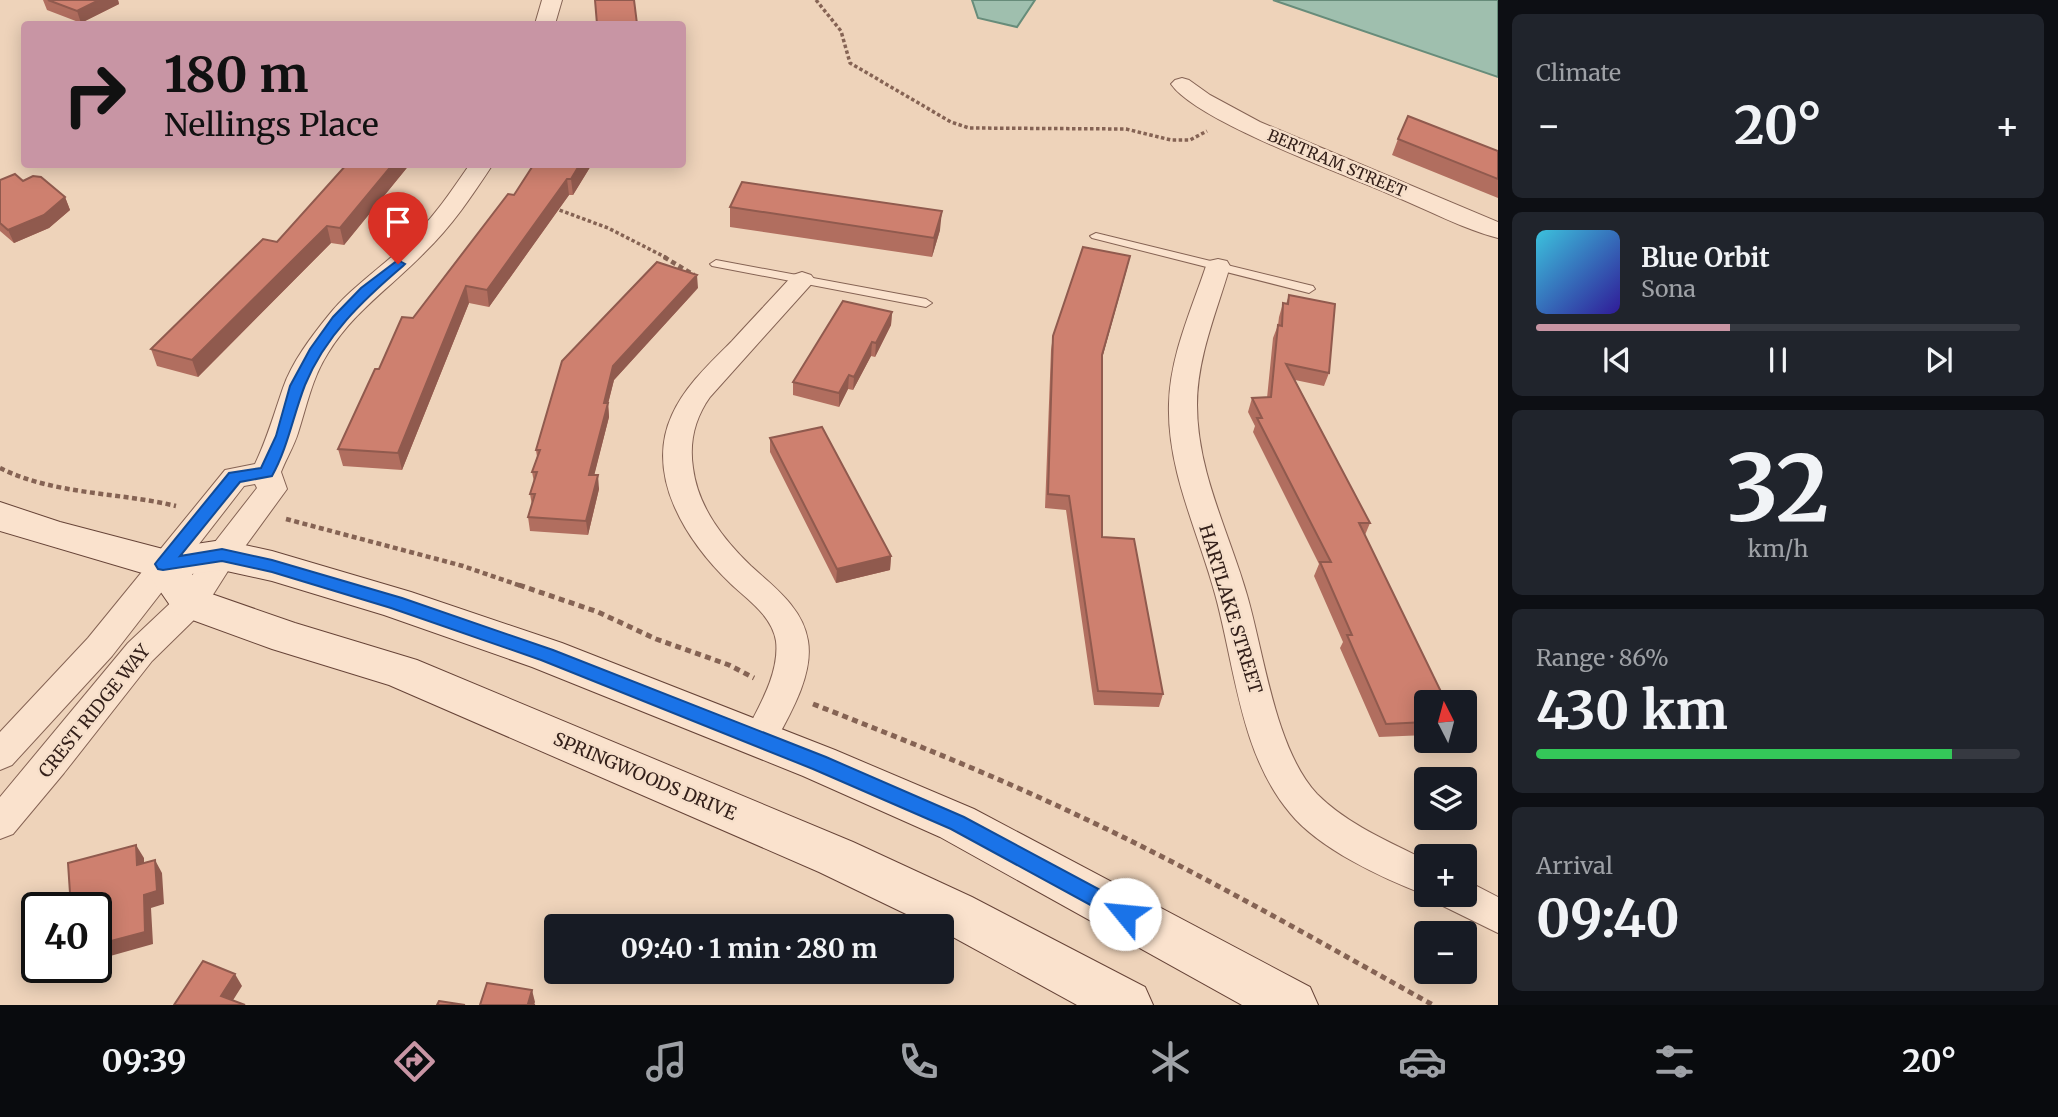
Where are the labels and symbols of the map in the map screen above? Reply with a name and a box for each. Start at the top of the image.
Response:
street label: BERTRAM STREET [1265,125,1409,201]
pin [368,192,428,264]
street label: HARTLAKE STREET [1194,522,1268,697]
street label: CREST RIDGE WAY [33,639,155,782]
north arrow [1414,690,1477,752]
street label: SPRINGWOODS DRIVE [550,727,741,825]
position arrow [1088,877,1162,951]
speed limit sign: 40 [21,892,112,983]

